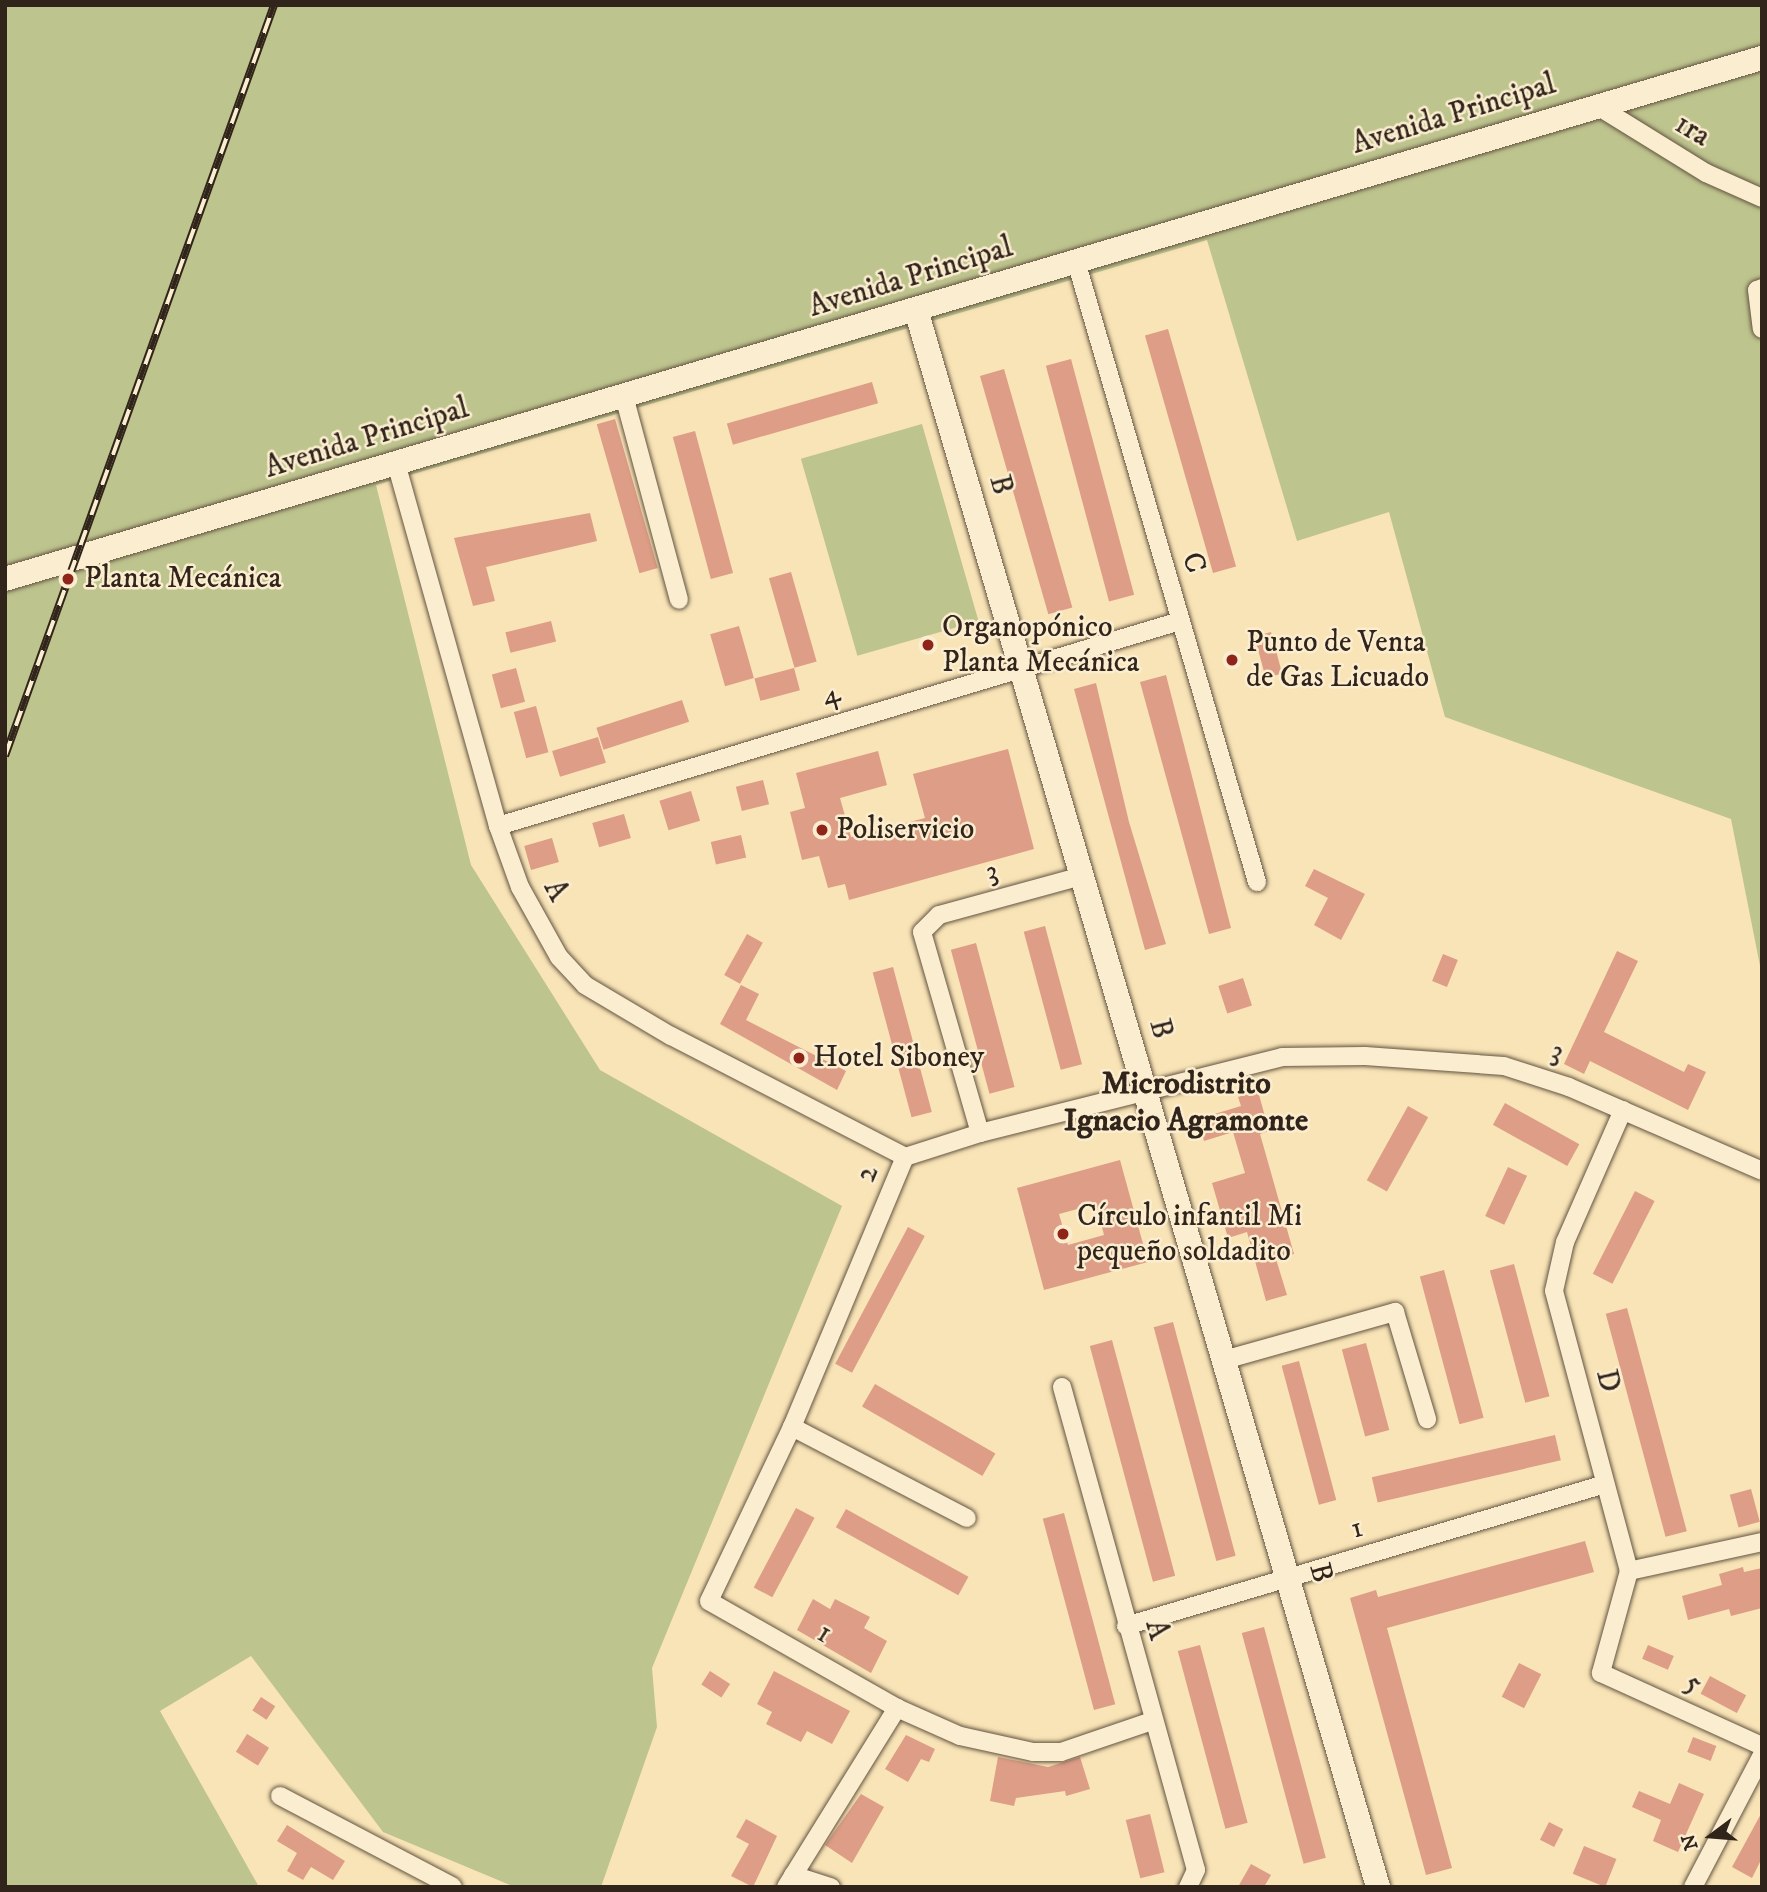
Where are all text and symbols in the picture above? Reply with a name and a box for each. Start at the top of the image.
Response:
street label: Avenida Principal [1348,67,1560,163]
street label: 1ra [1668,107,1716,155]
street label: Avenida Principal [805,230,1017,326]
street label: Avenida Principal [261,391,473,487]
street label: B [980,471,1020,499]
street label: C [1173,548,1213,578]
place label: Planta Mecánica [84,561,281,597]
marker: Planta Mecánica [58,569,78,589]
place label: Organopónico Planta Mecánica [942,610,1139,680]
place label: Punto de Venta de Gas Licuado [1246,625,1429,696]
marker: Organopónico Planta Mecánica [920,637,936,653]
marker: Punto de Venta de Gas Licuado [1224,652,1240,668]
street label: 4 [817,675,845,715]
place label: Poliservicio [836,812,974,848]
marker: Poliservicio [814,822,830,838]
street label: 3 [982,853,1002,891]
street label: A [535,874,575,908]
street label: B [1140,1015,1180,1043]
street label: 3 [1546,1034,1568,1072]
place label: Hotel Siboney [813,1040,984,1076]
marker: Hotel Siboney [791,1050,807,1066]
district label: Microdistrito Ignacio Agramonte [1064,1066,1308,1141]
street label: 2 [849,1160,887,1188]
place label: Círculo infantil Mi pequeño soldadito [1077,1199,1302,1270]
marker: Círculo infantil Mi pequeño soldadito [1055,1226,1071,1242]
street label: D [1587,1366,1627,1396]
street label: 1 [1346,1510,1368,1548]
street label: B [1300,1559,1340,1587]
street label: 1 [810,1616,838,1652]
street label: A [1136,1616,1176,1644]
street label: 5 [1679,1665,1707,1703]
north arrow [1676,1801,1746,1871]
text: N [1677,1831,1704,1853]

